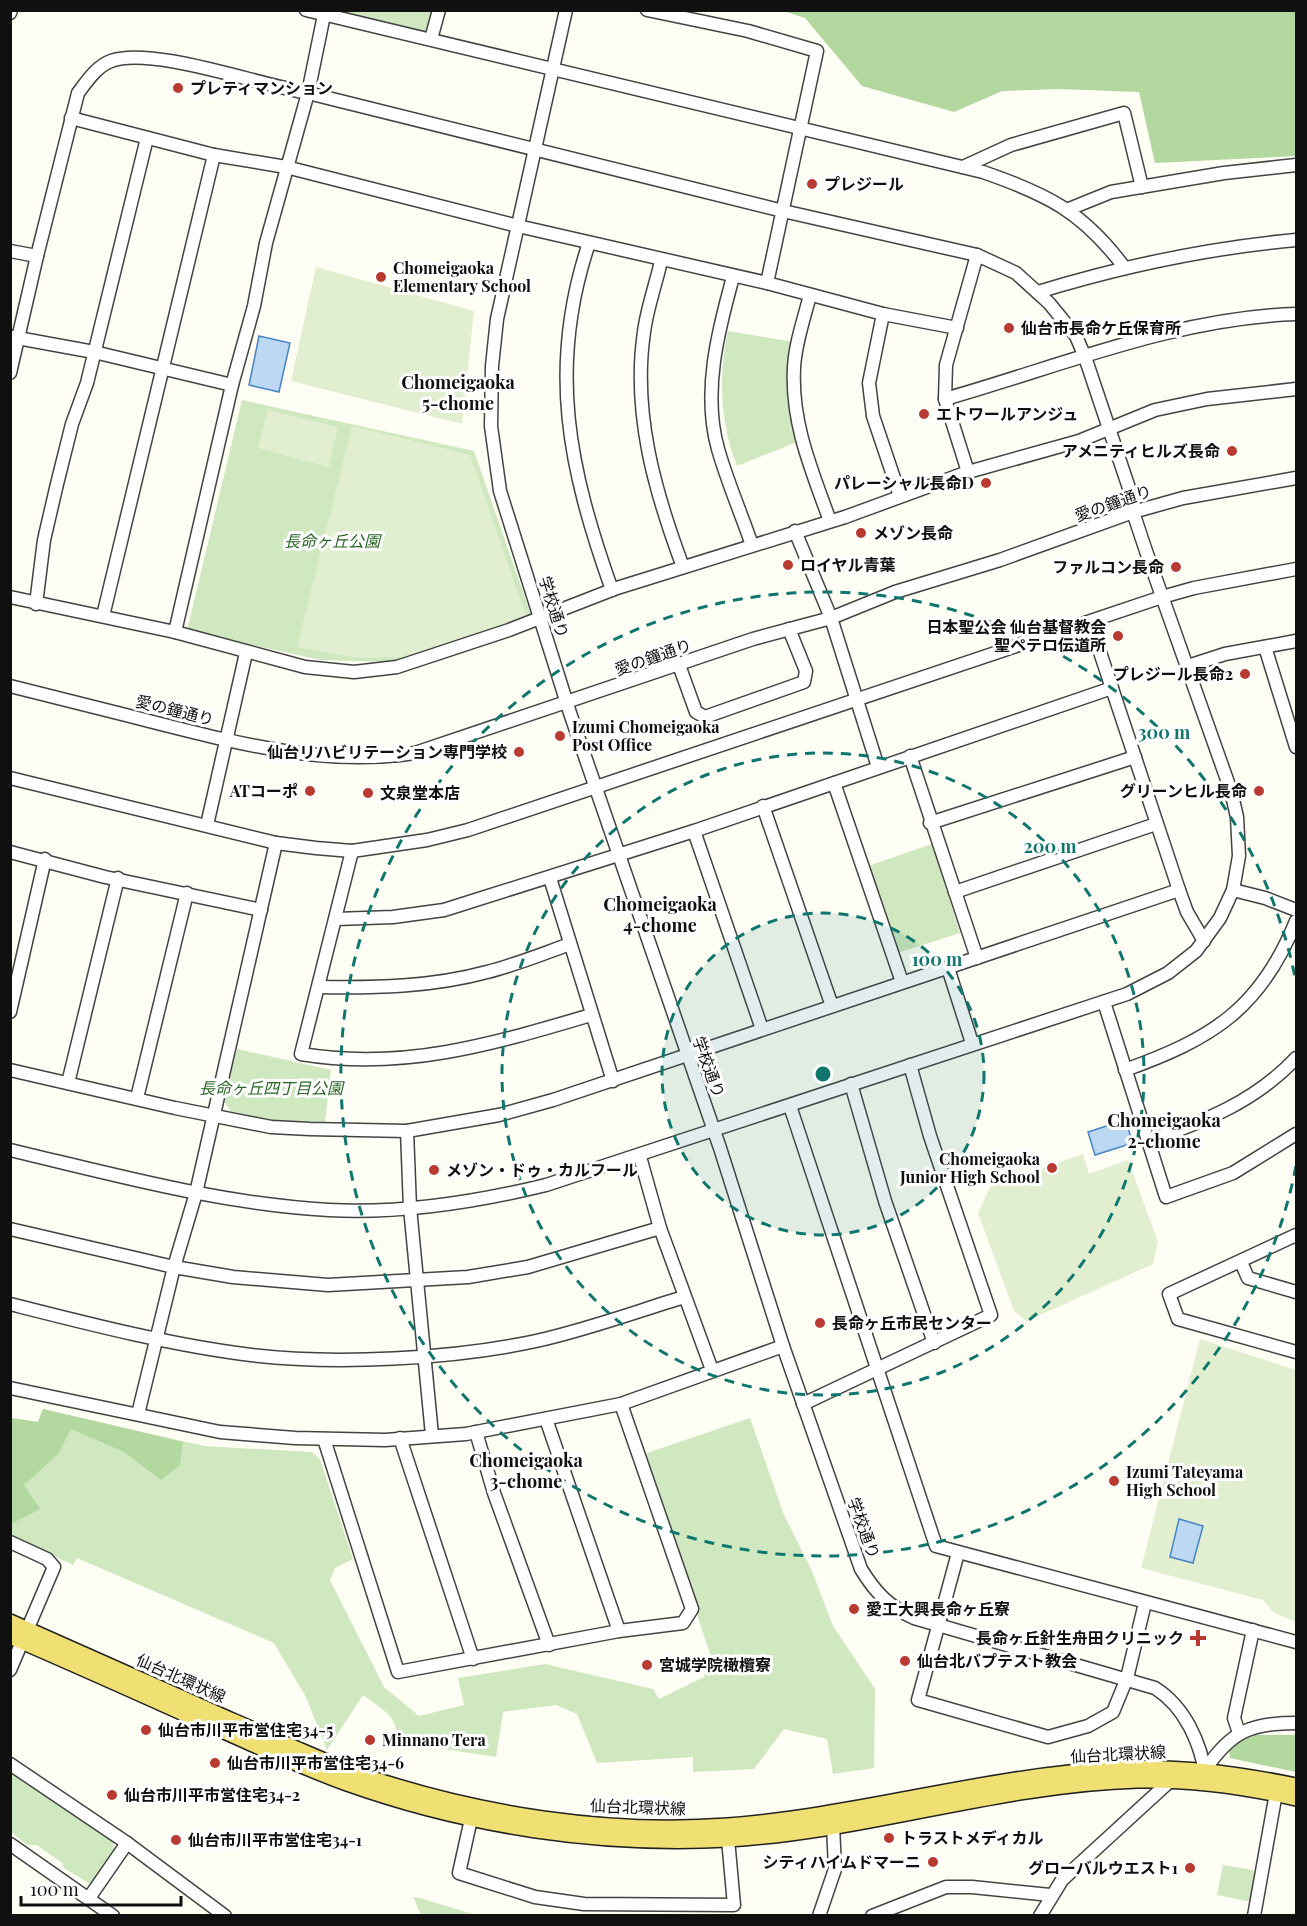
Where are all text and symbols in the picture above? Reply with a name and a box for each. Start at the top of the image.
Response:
place label: プレティマンション [190,77,333,98]
marker: プレティマンション [171,81,185,95]
place label: プレジール [824,173,904,194]
marker: プレジール [805,177,819,191]
place label: Chomeigaoka Elementary School [393,257,531,296]
marker: Chomeigaoka Elementary School [374,270,388,284]
place label: 仙台市長命ケ丘保育所 [1020,317,1181,338]
marker: 仙台市長命ケ丘保育所 [1002,321,1016,335]
district label: Chomeigaoka 5-chome [401,370,516,415]
place label: エトワールアンジュ [936,403,1078,424]
marker: エトワールアンジュ [917,407,931,421]
place label: アメニティヒルズ長命 [1062,440,1220,461]
marker: アメニティヒルズ長命 [1225,444,1239,458]
place label: パレーシャル長命D [834,472,974,493]
marker: パレーシャル長命D [979,476,993,490]
street label: 愛の鐘通り [1072,480,1154,525]
place label: メゾン長命 [873,522,953,543]
marker: メゾン長命 [854,526,868,540]
park label: 長命ヶ丘公園 [284,530,382,551]
place label: ロイヤル青葉 [800,554,896,575]
place label: ファルコン長命 [1052,556,1164,577]
marker: ロイヤル青葉 [781,558,795,572]
marker: ファルコン長命 [1169,560,1183,574]
street label: 学校通り [535,573,574,641]
place label: 日本聖公会 仙台基督教会 聖ペテロ伝道所 [926,616,1106,655]
marker: 日本聖公会 仙台基督教会 聖ペテロ伝道所 [1111,629,1125,643]
street label: 愛の鐘通り [612,634,694,679]
place label: プレジール長命2 [1113,663,1233,684]
marker: プレジール長命2 [1238,667,1252,681]
street label: 愛の鐘通り [134,690,216,729]
place label: Izumi Chomeigaoka Post Office [572,716,720,755]
text: 300 m [1138,720,1191,744]
marker: Izumi Chomeigaoka Post Office [553,729,567,743]
place label: 仙台リハビリテーション専門学校 [266,741,507,762]
marker: 仙台リハビリテーション専門学校 [512,745,526,759]
place label: ATコーポ [229,780,298,801]
place label: グリーンヒル長命 [1120,780,1247,801]
place label: 文泉堂本店 [380,782,460,803]
marker: ATコーポ [303,784,317,798]
marker: グリーンヒル長命 [1252,784,1266,798]
marker: 文泉堂本店 [361,786,375,800]
text: 200 m [1023,834,1077,858]
district label: Chomeigaoka 4-chome [603,892,718,937]
text: 100 m [912,947,963,971]
street label: 学校通り [689,1033,730,1100]
centre of rings [813,1064,833,1084]
park label: 長命ヶ丘四丁目公園 [199,1077,345,1098]
district label: Chomeigaoka 2-chome [1107,1108,1222,1153]
place label: Chomeigaoka Junior High School [899,1148,1041,1187]
place label: メゾン・ドゥ・カルフール [446,1159,638,1180]
marker: Chomeigaoka Junior High School [1045,1161,1059,1175]
marker: メゾン・ドゥ・カルフール [427,1163,441,1177]
place label: 長命ヶ丘市民センター [832,1312,992,1333]
marker: 長命ヶ丘市民センター [813,1316,827,1330]
district label: Chomeigaoka 3-chome [469,1448,584,1493]
place label: Izumi Tateyama High School [1126,1461,1244,1500]
marker: Izumi Tateyama High School [1107,1474,1121,1488]
street label: 学校通り [844,1494,885,1561]
place label: 愛工大興長命ヶ丘寮 [866,1598,1010,1619]
marker: 愛工大興長命ヶ丘寮 [847,1602,861,1616]
place label: 長命ヶ丘針生舟田クリニック [976,1627,1184,1648]
marker: 長命ヶ丘針生舟田クリニック [1189,1629,1207,1647]
street label: 仙台北環状線 [133,1648,229,1707]
place label: 仙台北バプテスト教会 [916,1650,1077,1671]
place label: 宮城学院橄欖寮 [659,1654,771,1675]
marker: 仙台北バプテスト教会 [898,1654,912,1668]
marker: 宮城学院橄欖寮 [640,1658,654,1672]
place label: 仙台市川平市営住宅34-5 [157,1719,333,1740]
marker: 仙台市川平市営住宅34-5 [139,1723,153,1737]
place label: Minnano Tera [382,1729,486,1750]
marker: Minnano Tera [363,1733,377,1747]
street label: 仙台北環状線 [1069,1741,1166,1766]
place label: 仙台市川平市営住宅34-6 [226,1752,404,1773]
marker: 仙台市川平市営住宅34-6 [208,1756,222,1770]
place label: 仙台市川平市営住宅34-2 [123,1784,300,1805]
marker: 仙台市川平市営住宅34-2 [105,1788,119,1802]
street label: 仙台北環状線 [590,1794,686,1819]
place label: トラストメディカル [901,1827,1044,1848]
place label: 仙台市川平市営住宅34-1 [187,1829,362,1850]
marker: トラストメディカル [882,1831,896,1845]
marker: 仙台市川平市営住宅34-1 [169,1833,183,1847]
place label: シティハイムドマーニ [763,1851,921,1872]
marker: シティハイムドマーニ [926,1855,940,1869]
place label: グローバルウエスト1 [1028,1857,1178,1878]
marker: グローバルウエスト1 [1183,1861,1197,1875]
scale bar [21,1869,182,1907]
text: 100 m [30,1877,79,1901]

